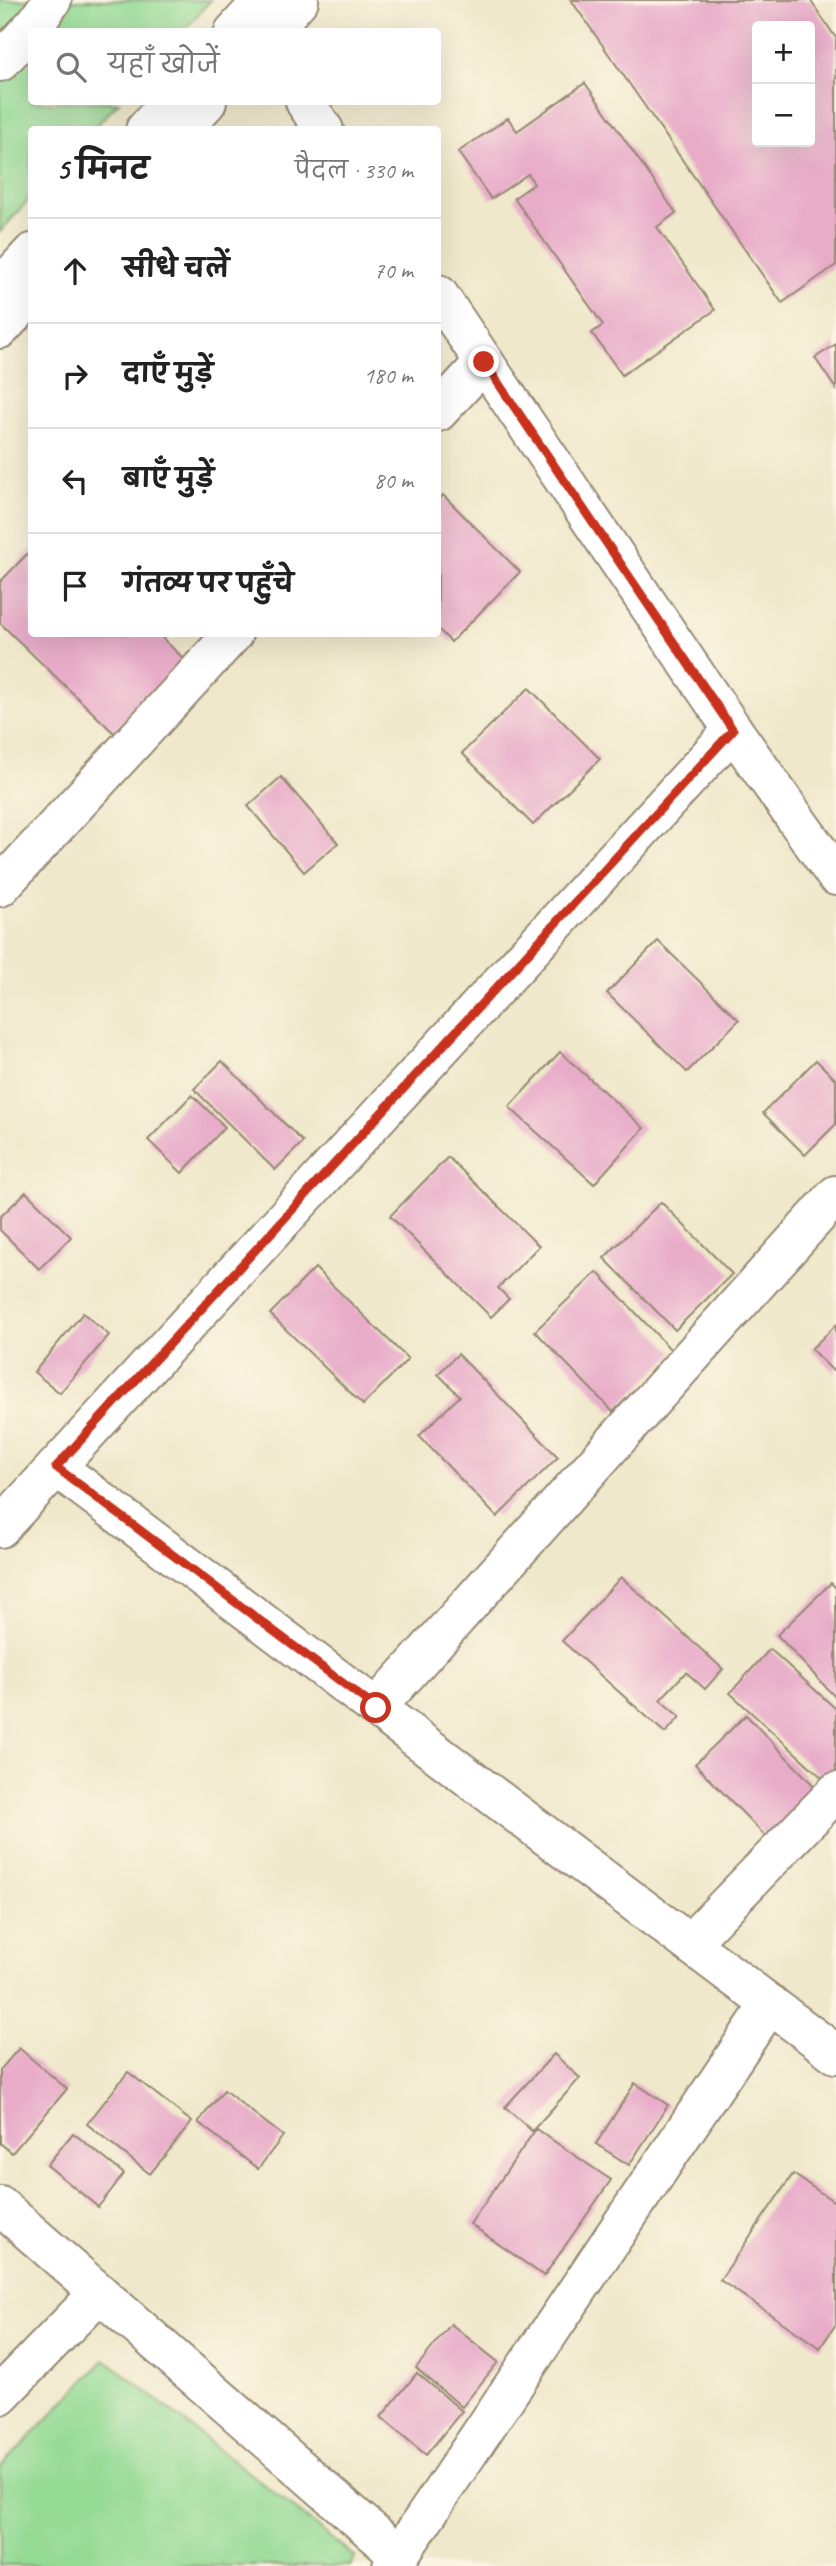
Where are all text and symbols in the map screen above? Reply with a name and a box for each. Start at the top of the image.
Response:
map controls [752,21,815,147]
button: + [752,21,815,84]
search box [28,28,441,105]
icon: search [52,48,90,86]
text: यहाँ खोजें [108,48,219,81]
button: − [752,84,815,147]
text: 5 मिनट [56,150,149,188]
text: पैदल · 330 m [295,156,413,185]
icon: ahead [56,252,94,290]
text: सीधे चलें [123,252,229,285]
text: 70 m [374,256,413,285]
route end [468,346,499,377]
icon: right [56,357,94,395]
text: दाएँ मुड़ें [123,357,213,390]
text: 180 m [364,361,413,390]
icon: left [56,462,94,500]
text: बाएँ मुड़ें [123,462,214,495]
text: 80 m [374,466,413,495]
icon: arrive [56,567,94,605]
text: गंतव्य पर पहुँचे [123,567,294,600]
route start [360,1692,391,1723]

